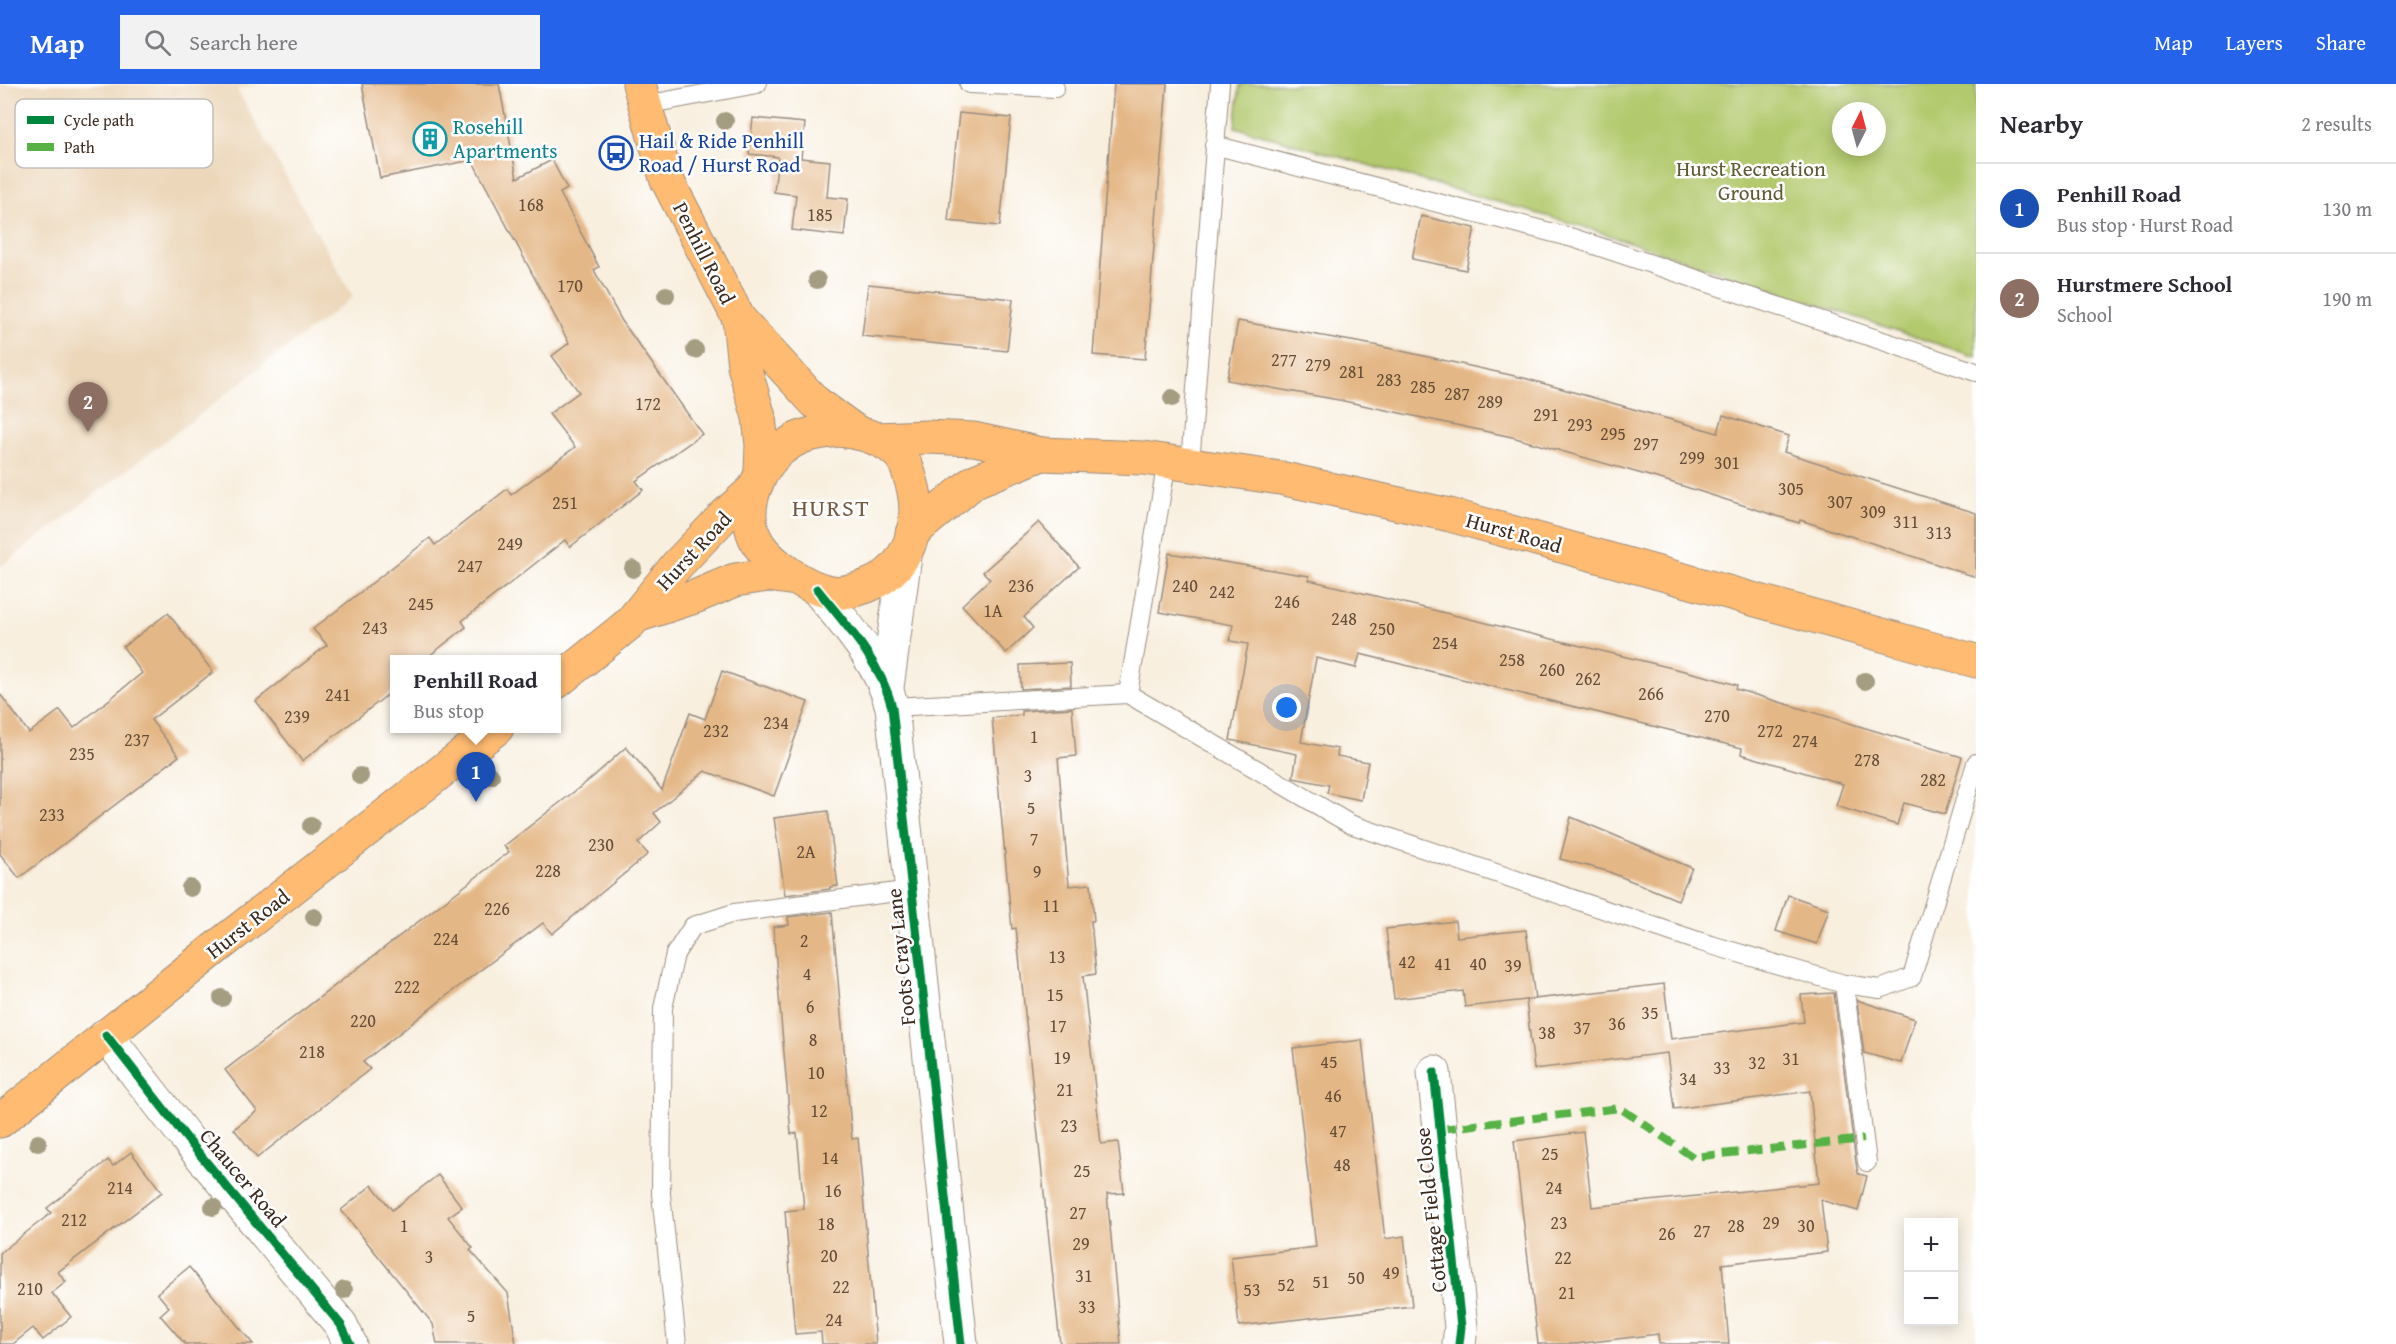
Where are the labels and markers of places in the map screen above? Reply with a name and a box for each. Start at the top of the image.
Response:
place label: Rosehill Apartments [453,111,558,166]
building icon: Rosehill Apartments [412,121,448,157]
place label: Hail & Ride Penhill Road / Hurst Road [639,125,804,180]
bus stop icon: Hail & Ride Penhill Road / Hurst Road [598,135,634,171]
pin: 2 [68,382,107,432]
pin: 1 [456,752,496,802]

